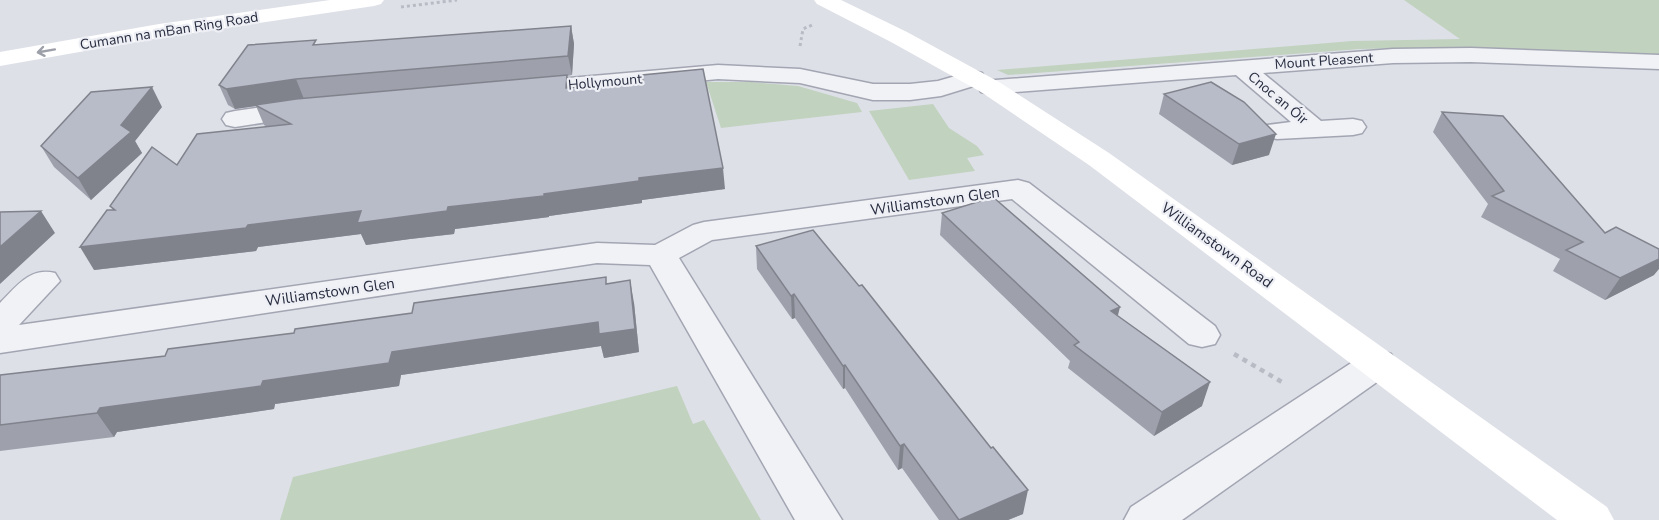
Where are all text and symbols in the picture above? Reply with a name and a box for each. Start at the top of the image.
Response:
street label: Cumann na mBan Ring Road [78,8,260,54]
one-way arrow [37,46,56,57]
street label: Mount Pleasent [1274,48,1374,74]
street label: Cnoc an Óir [1244,67,1312,129]
street label: Hollymount [567,69,643,95]
street label: Williamstown Glen [869,182,1001,220]
street label: Williamstown Road [1157,198,1277,292]
street label: Williamstown Glen [264,273,396,311]

